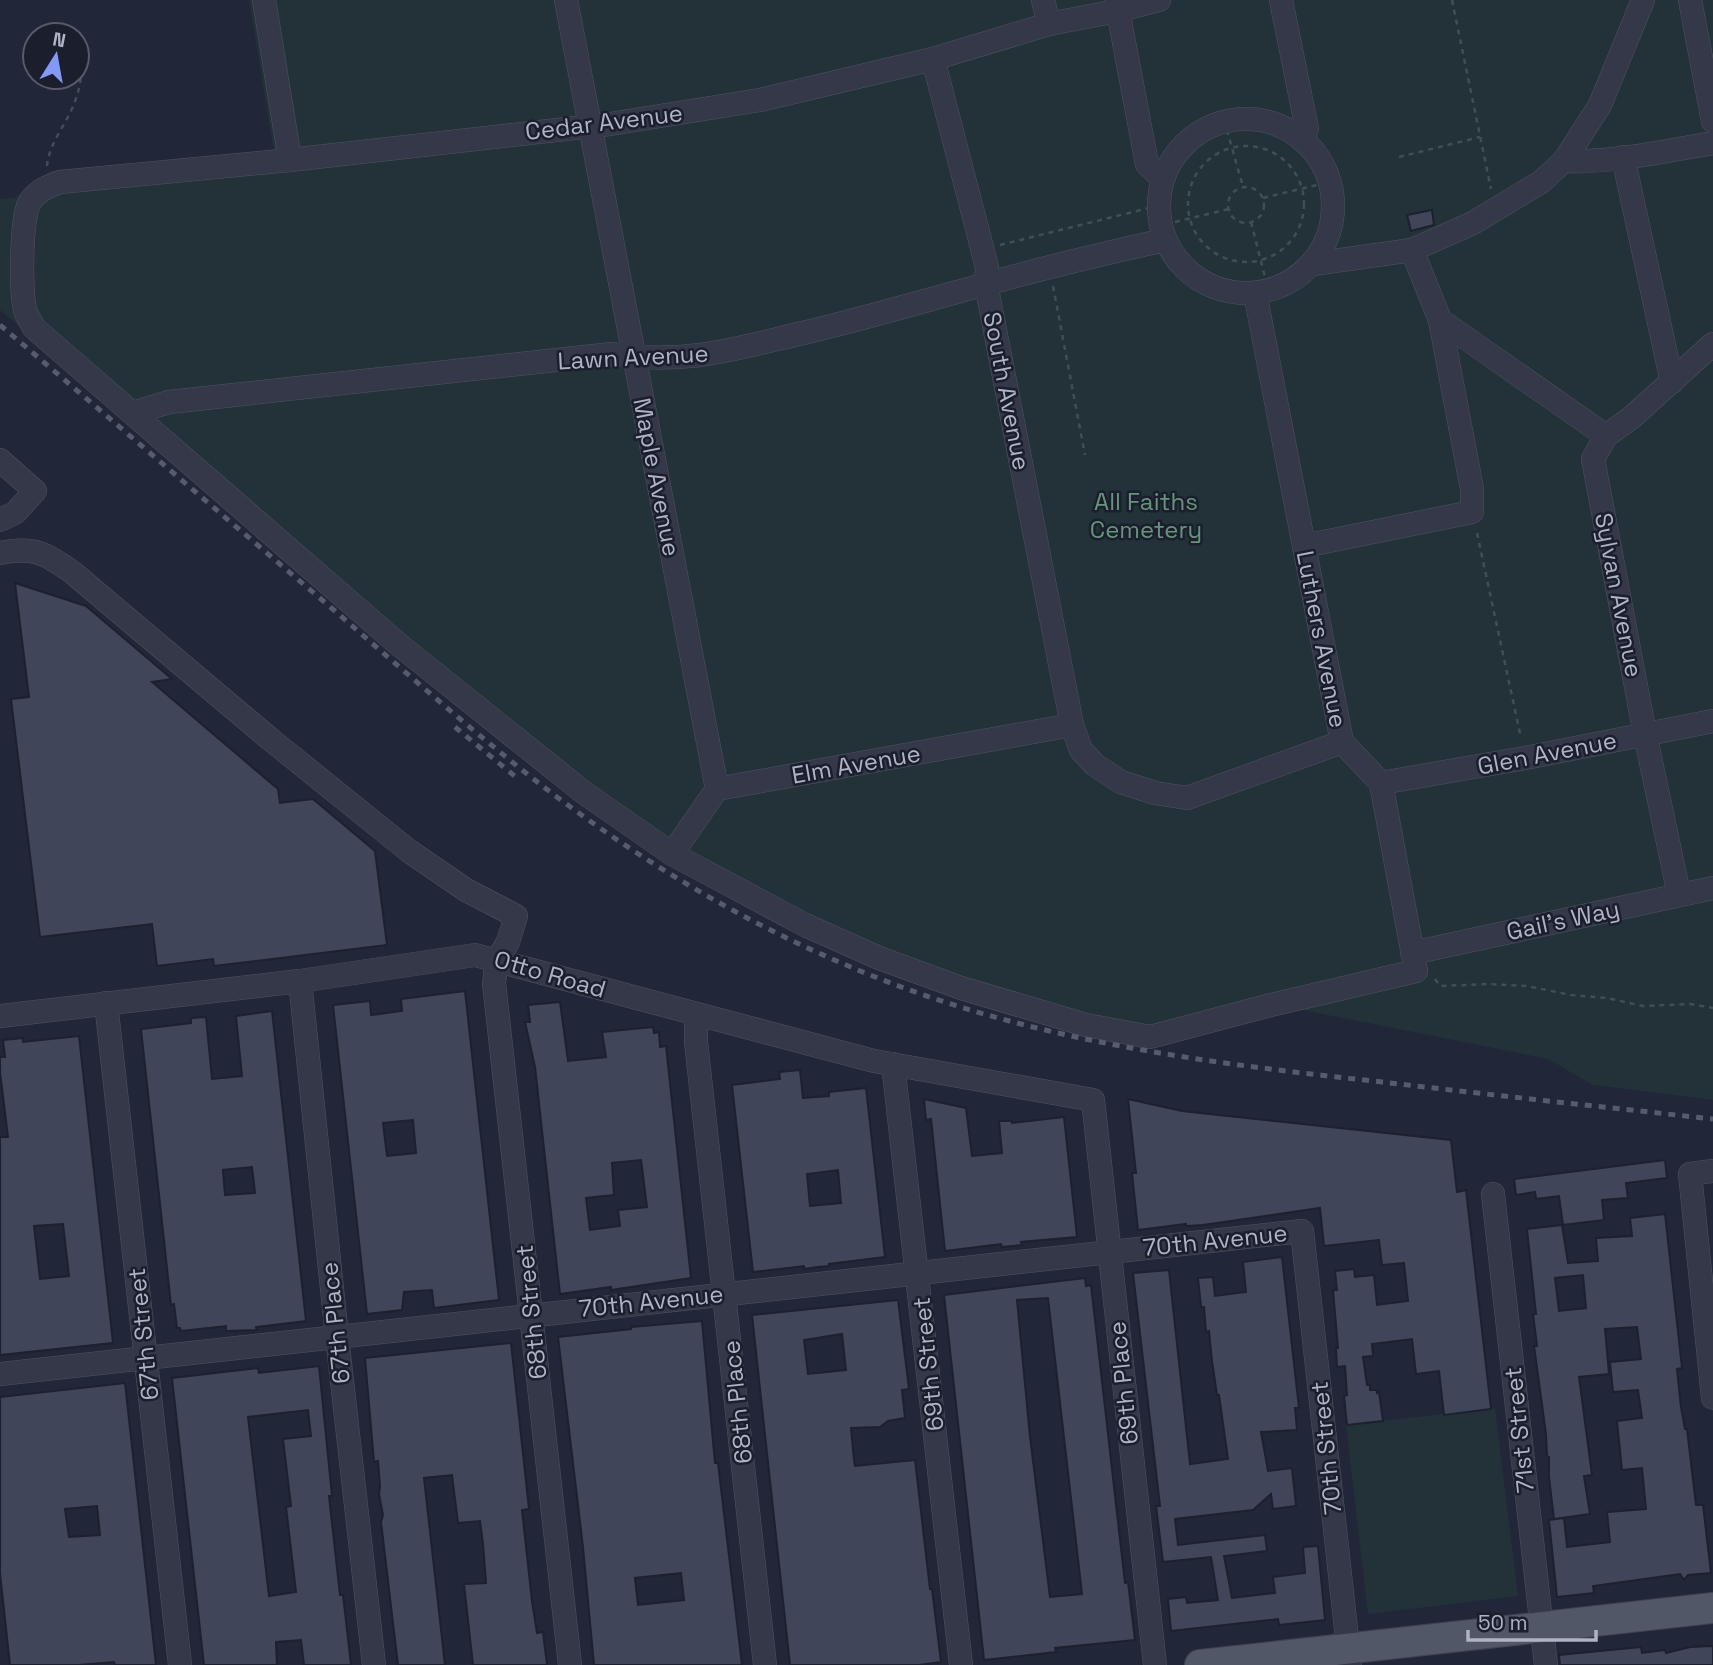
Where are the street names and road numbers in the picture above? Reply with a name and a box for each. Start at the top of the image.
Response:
street label: Cedar Avenue [523,97,685,147]
street label: South Avenue [976,309,1038,473]
street label: Lawn Avenue [557,338,709,376]
street label: Maple Avenue [626,395,688,559]
street label: Sylvan Avenue [1588,510,1650,680]
street label: Luthers Avenue [1290,548,1354,730]
street label: Glen Avenue [1475,724,1619,782]
street label: Elm Avenue [789,737,923,791]
street label: Gail's Way [1504,893,1622,947]
street label: Otto Road [491,943,609,1005]
street label: 70th Avenue [1141,1217,1289,1263]
street label: 68th Street [509,1243,553,1381]
street label: 67th Place [313,1261,357,1385]
street label: 67th Street [121,1266,165,1402]
street label: 70th Avenue [577,1278,725,1324]
street label: 69th Street [906,1295,950,1433]
street label: 69th Place [1101,1320,1145,1446]
street label: 68th Place [715,1339,759,1465]
street label: 71st Street [1497,1366,1541,1494]
street label: 70th Street [1304,1380,1348,1516]

